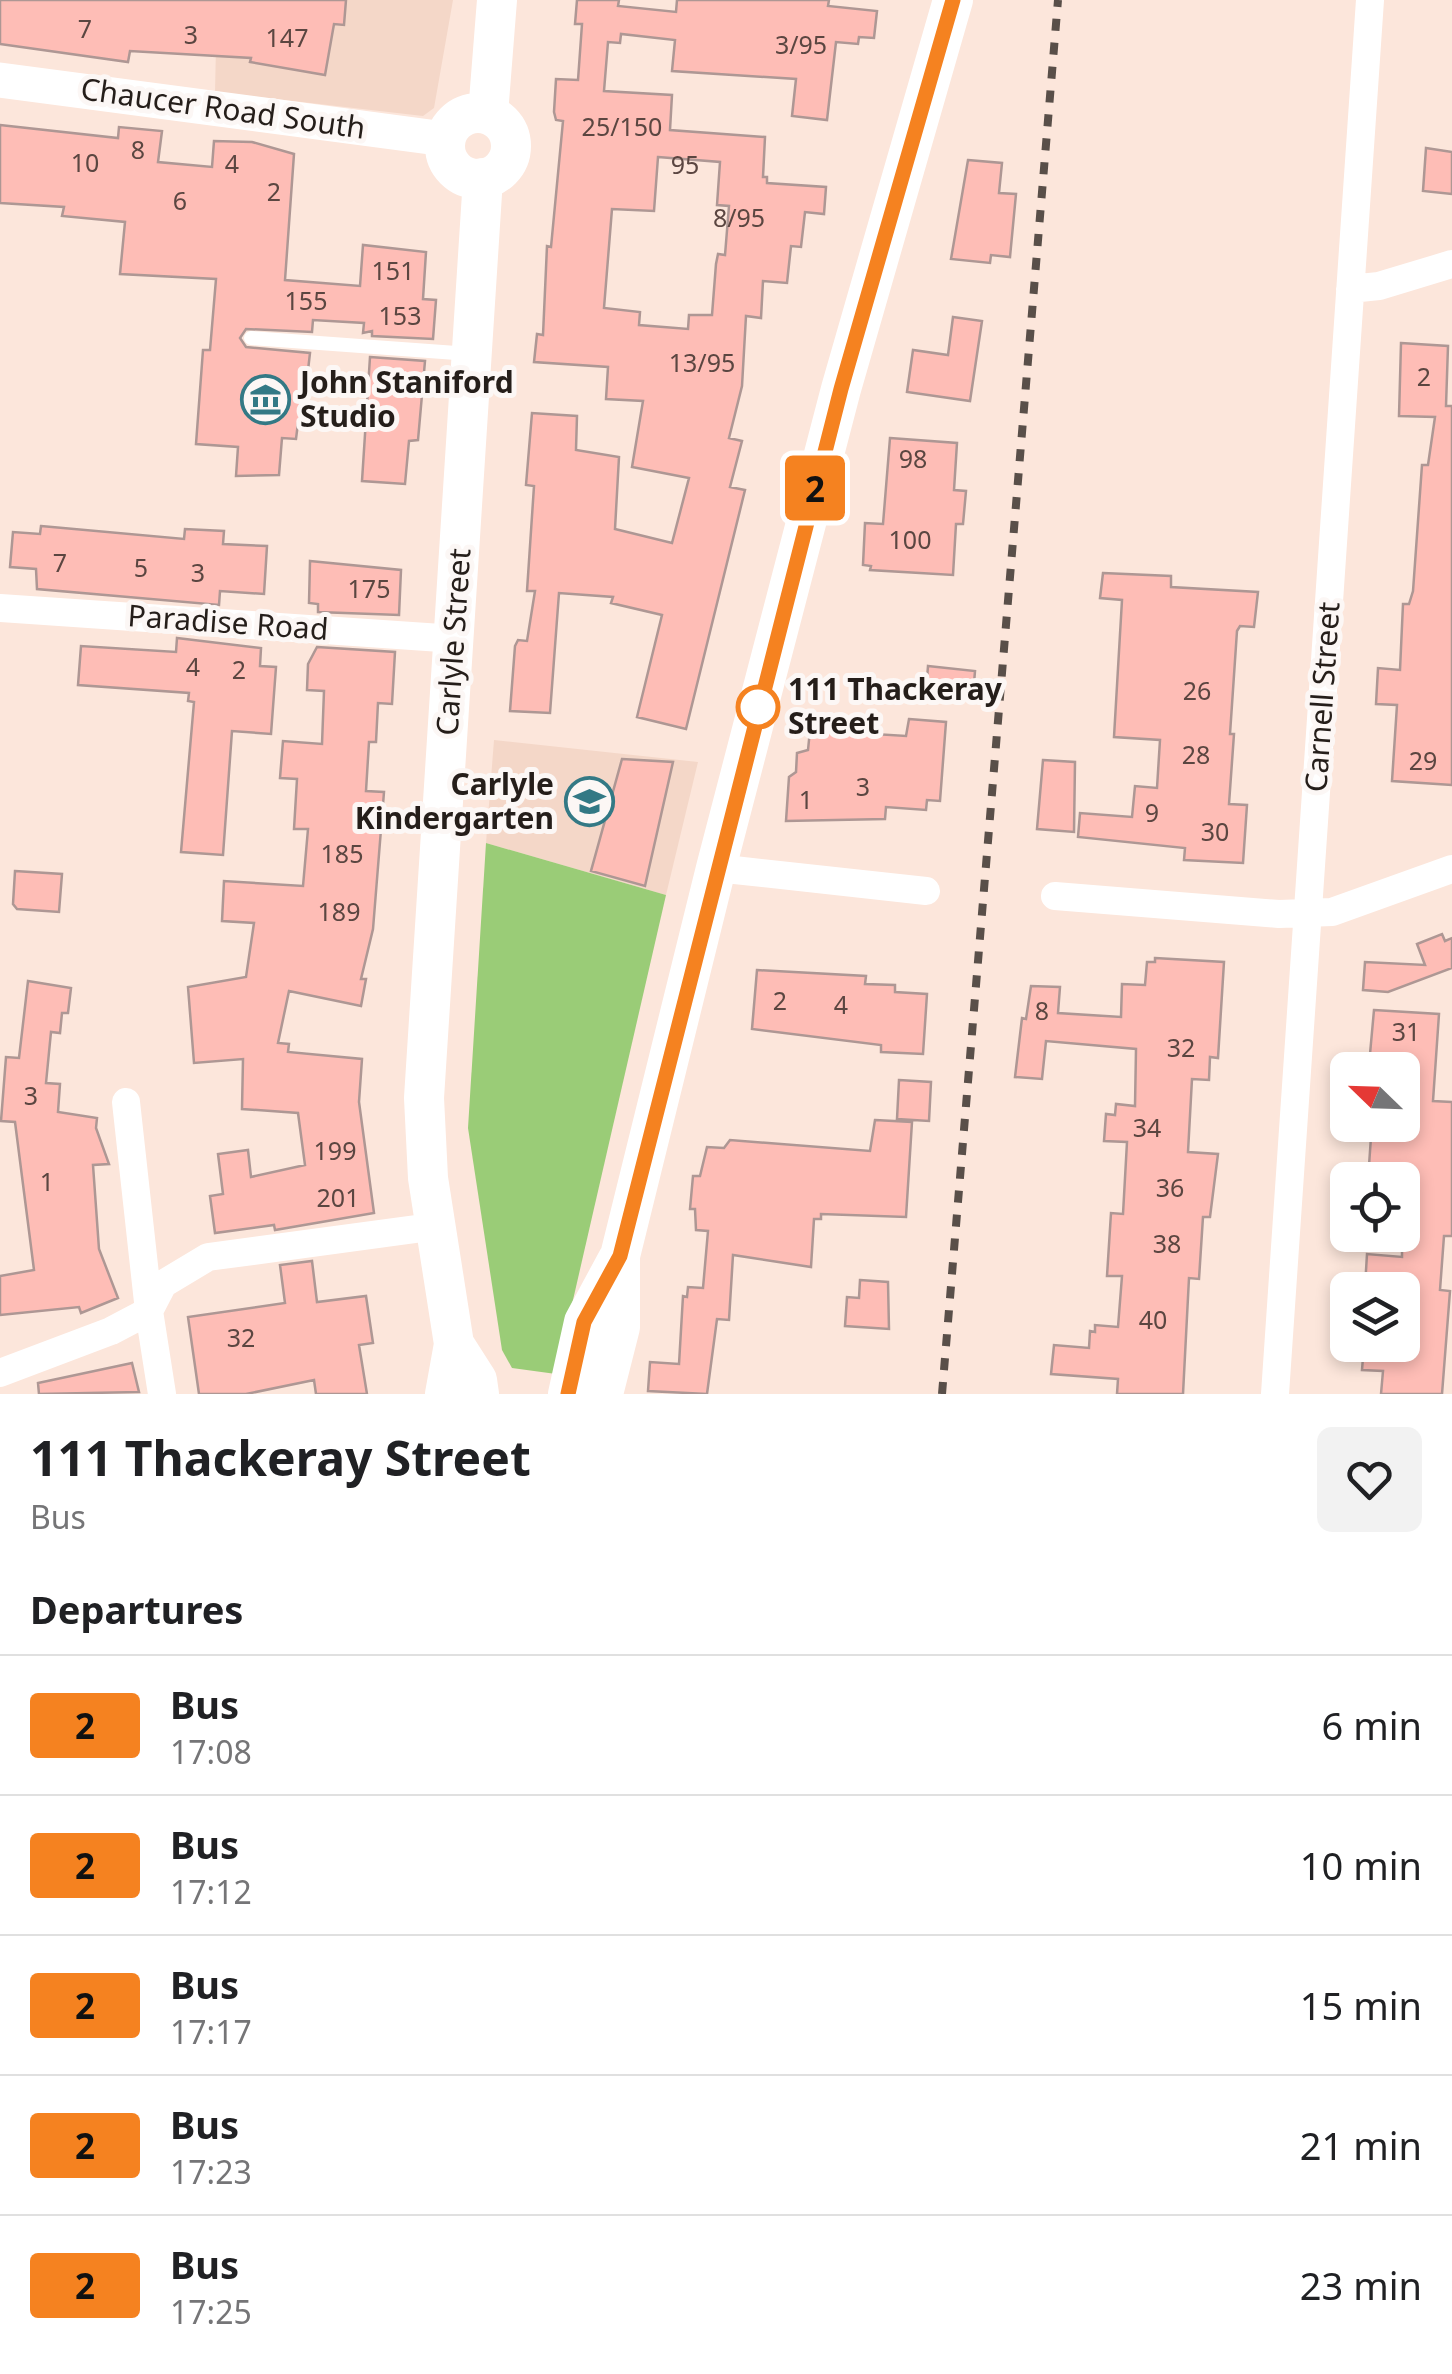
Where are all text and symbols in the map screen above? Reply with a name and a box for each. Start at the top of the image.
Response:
house number: 7 [78,11,92,45]
house number: 3 [184,17,198,51]
house number: 147 [266,20,308,54]
house number: 3/95 [775,27,827,61]
street label: Chaucer Road South [78,67,368,148]
house number: 25/150 [582,109,662,143]
house number: 8 [131,132,145,166]
house number: 10 [71,145,99,179]
house number: 4 [225,146,239,180]
house number: 95 [671,147,699,181]
house number: 2 [267,174,281,208]
house number: 6 [173,183,187,217]
house number: 8/95 [713,200,765,234]
house number: 151 [372,253,414,287]
house number: 155 [285,283,327,317]
house number: 153 [379,298,421,332]
house number: 13/95 [669,345,735,379]
house number: 2 [1417,359,1431,393]
place label: John Staniford Studio [297,361,514,436]
museum icon: John Staniford Studio [239,374,291,426]
house number: 98 [899,441,927,475]
line badge: 2 [782,456,848,520]
text: 2 [805,465,825,512]
house number: 100 [889,522,931,556]
house number: 7 [53,545,67,579]
street label: Carlyle Street [426,547,480,737]
house number: 5 [134,550,148,584]
house number: 3 [191,555,205,589]
house number: 175 [348,571,390,605]
street label: Paradise Road [126,594,330,649]
street label: Carnell Street [1294,600,1349,793]
house number: 4 [186,649,200,683]
house number: 2 [232,652,246,686]
place label: 111 Thackeray Street [788,668,1003,743]
house number: 26 [1183,673,1211,707]
marker: 111 Thackeray Street [737,686,779,728]
house number: 28 [1182,737,1210,771]
house number: 29 [1409,743,1437,777]
place label: Carlyle Kindergarten [355,763,554,838]
house number: 3 [856,769,870,803]
school or university icon: Carlyle Kindergarten [563,776,615,828]
house number: 1 [799,782,813,816]
house number: 9 [1145,795,1159,829]
house number: 30 [1201,814,1229,848]
house number: 185 [321,836,363,870]
house number: 189 [318,894,360,928]
house number: 2 [773,983,787,1017]
house number: 4 [834,987,848,1021]
house number: 8 [1035,993,1049,1027]
house number: 31 [1392,1014,1420,1048]
house number: 32 [1167,1030,1195,1064]
north arrow [1330,1052,1420,1142]
map controls [1330,1052,1420,1362]
house number: 3 [24,1078,38,1112]
house number: 34 [1133,1110,1161,1144]
house number: 199 [314,1133,356,1167]
button: locate [1330,1162,1420,1252]
house number: 1 [40,1164,54,1198]
house number: 36 [1156,1170,1184,1204]
house number: 201 [317,1180,359,1214]
house number: 38 [1153,1226,1181,1260]
button: layers [1330,1272,1420,1362]
house number: 40 [1139,1302,1167,1336]
house number: 32 [227,1320,255,1354]
text: 111 Thackeray Street [30,1425,531,1490]
button: heart [1317,1427,1422,1532]
text: Bus [30,1495,86,1538]
text: Departures [30,1583,243,1635]
text: Bus [170,1678,239,1730]
text: 6 min [1322,1699,1422,1751]
text: 2 [75,1702,95,1749]
text: 17:08 [170,1730,252,1773]
text: Bus [170,1818,239,1870]
text: 10 min [1300,1839,1422,1891]
text: 2 [75,1842,95,1889]
text: 17:12 [170,1870,252,1913]
text: Bus [170,1958,239,2010]
text: 15 min [1300,1979,1422,2031]
text: 2 [75,1982,95,2029]
text: 17:17 [170,2010,252,2053]
text: Bus [170,2098,239,2150]
text: 21 min [1300,2119,1422,2171]
text: 2 [75,2122,95,2169]
text: 17:23 [170,2150,252,2193]
text: Bus [170,2238,239,2290]
text: 23 min [1300,2259,1422,2311]
text: 2 [75,2262,95,2309]
text: 17:25 [170,2290,252,2333]

